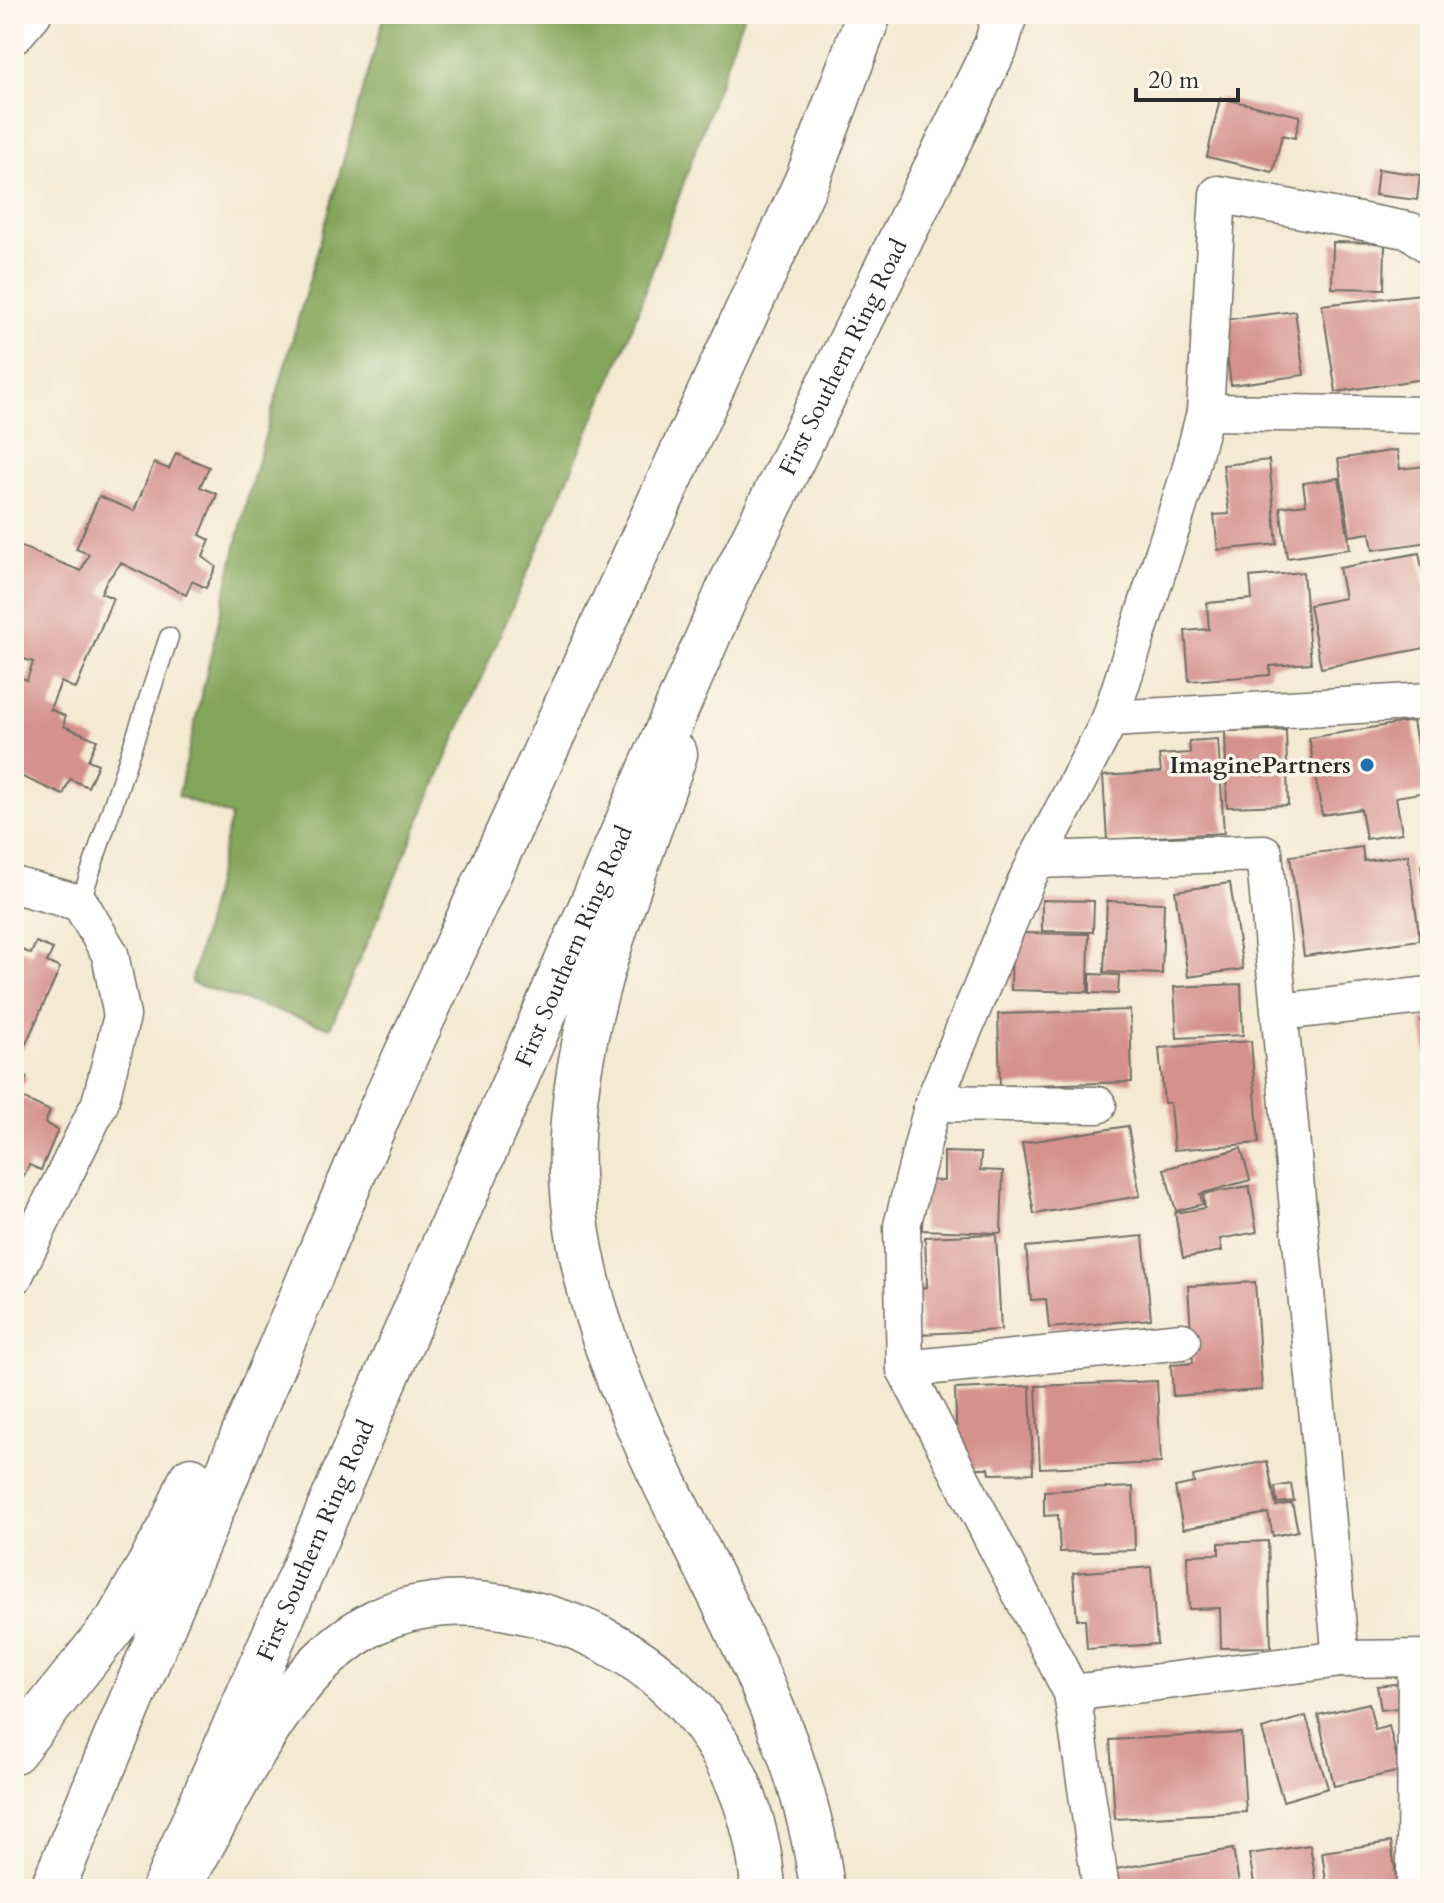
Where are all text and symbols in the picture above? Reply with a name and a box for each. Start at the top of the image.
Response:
scale bar [1136,52,1238,102]
text: 20 m [1148,64,1200,97]
street label: First Southern Ring Road [771,233,916,481]
place label: ImaginePartners [1170,749,1351,782]
marker: ImaginePartners [1358,756,1376,774]
street label: First Southern Ring Road [507,820,641,1072]
street label: First Southern Ring Road [249,1415,383,1666]

